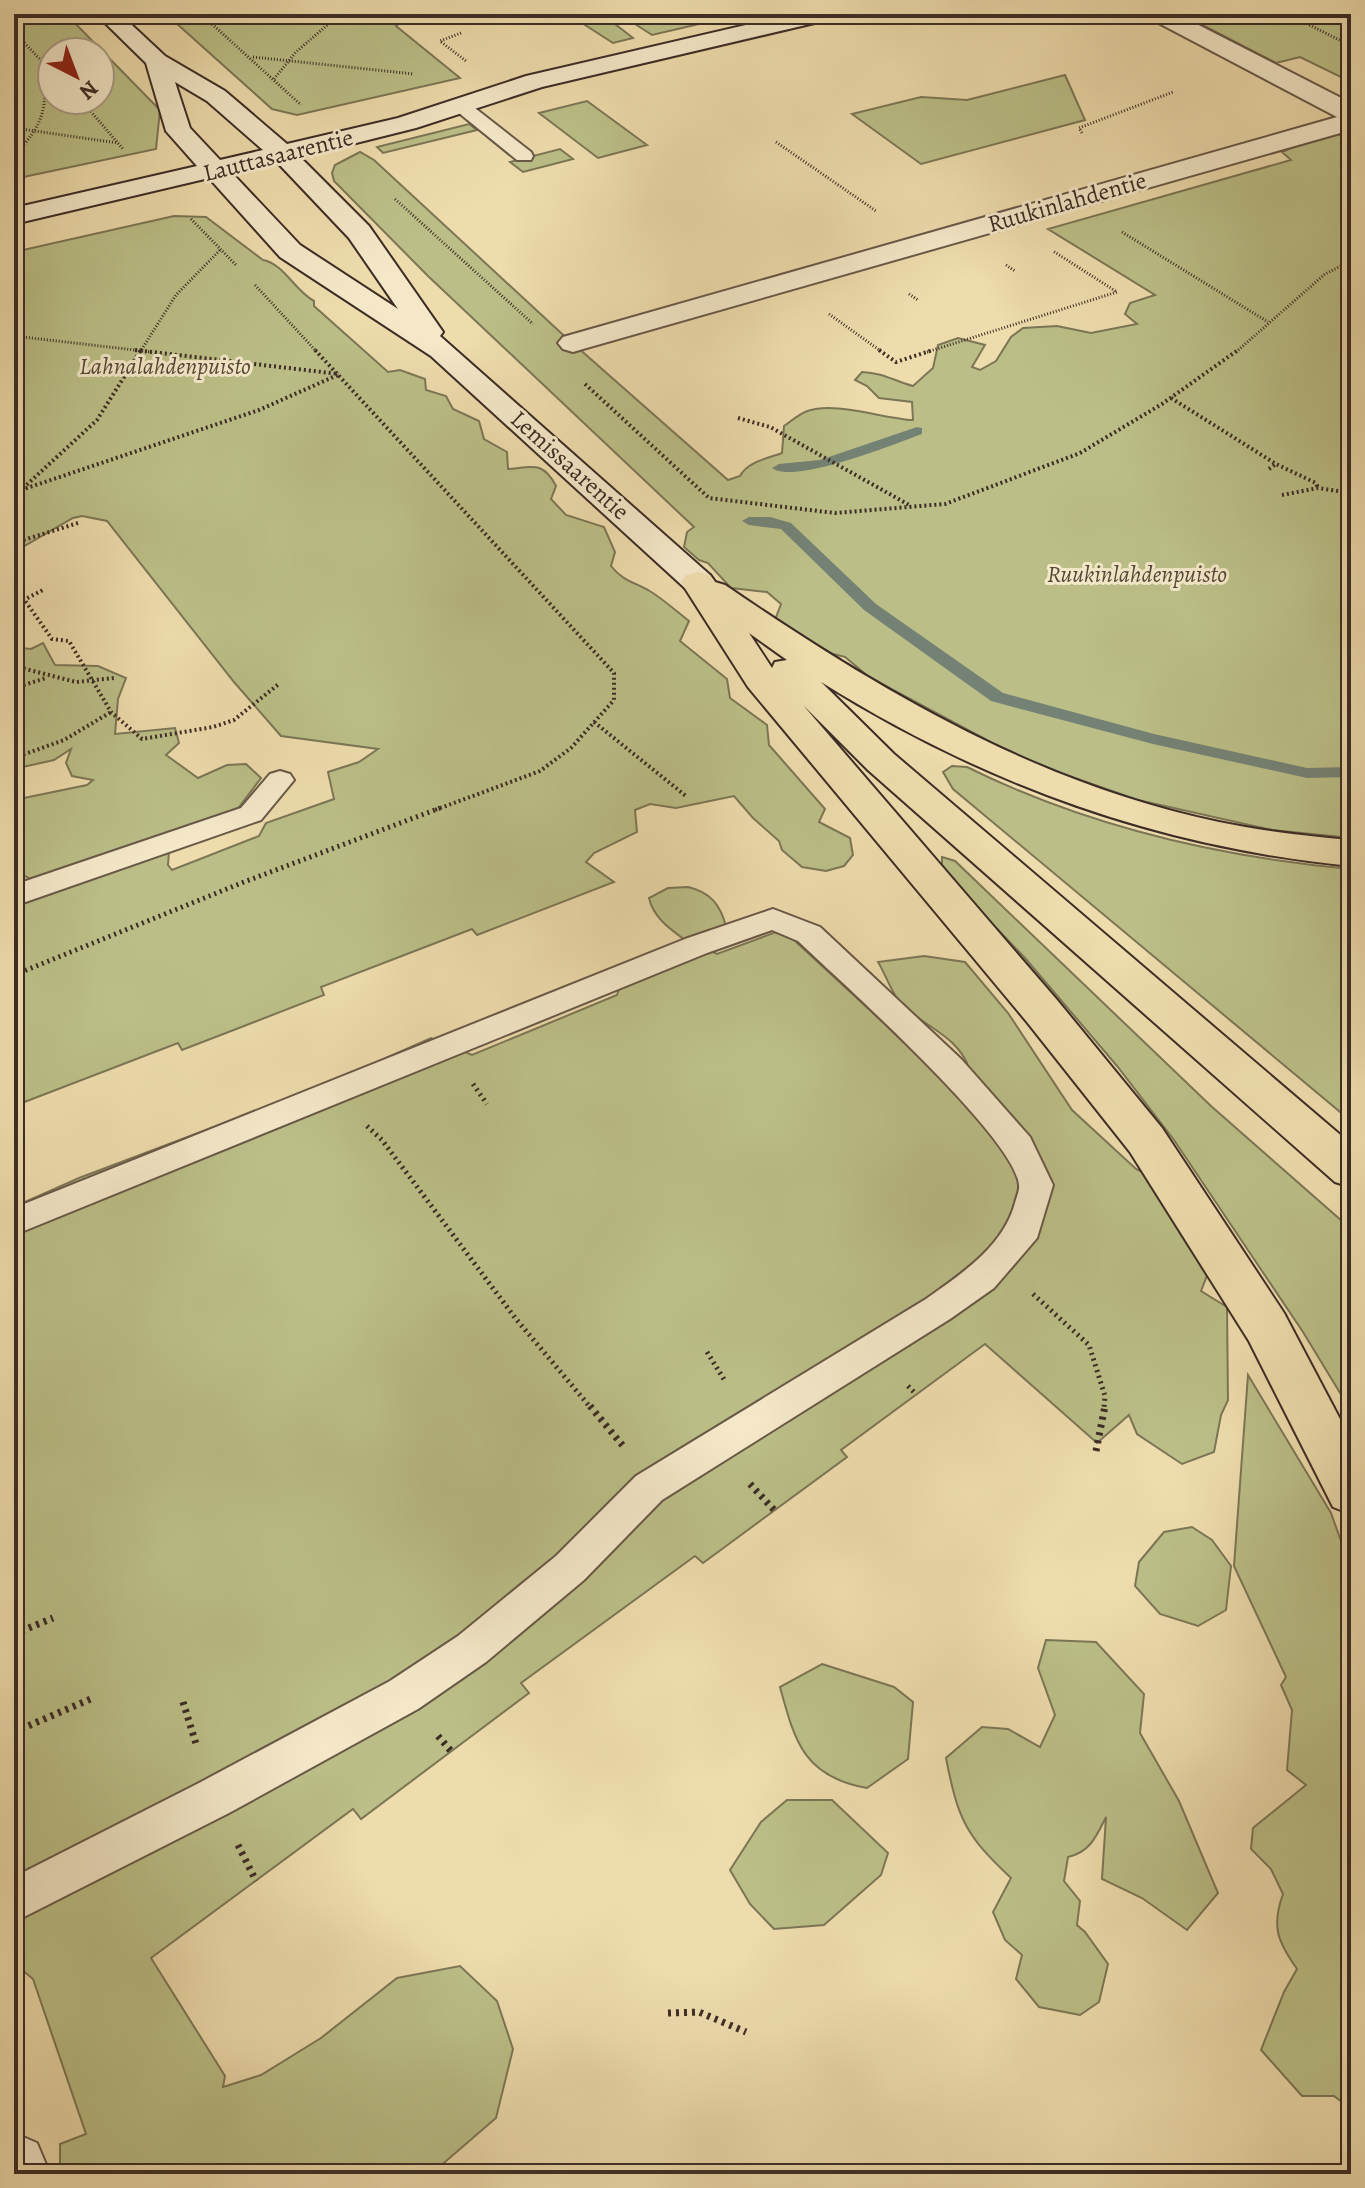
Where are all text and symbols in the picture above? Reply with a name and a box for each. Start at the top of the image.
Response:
north arrow [36,36,116,116]
text: N [73,74,105,107]
street label: Lauttasaarentie [200,121,356,189]
street label: Ruukinlahdentie [984,164,1150,240]
park label: Lahnalahdenpuisto [79,350,251,382]
street label: Lemissaarentie [504,403,636,527]
park label: Ruukinlahdenpuisto [1047,558,1227,590]

